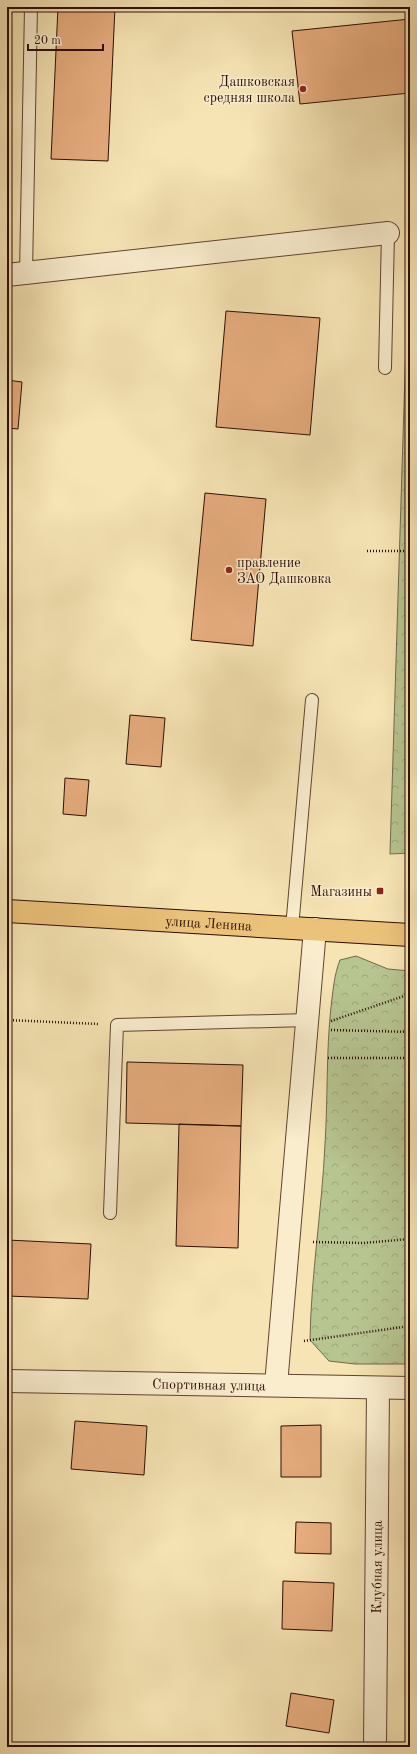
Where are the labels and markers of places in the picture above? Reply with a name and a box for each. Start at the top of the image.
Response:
place label: Дашковская средняя школа [204,75,295,105]
marker: Дашковская средняя школа [298,84,308,94]
place label: правление ЗАО Дашковка [237,556,332,586]
marker: правление ЗАО Дашковка [224,565,234,575]
place label: Магазины [310,885,372,899]
marker: Магазины [375,886,385,896]

